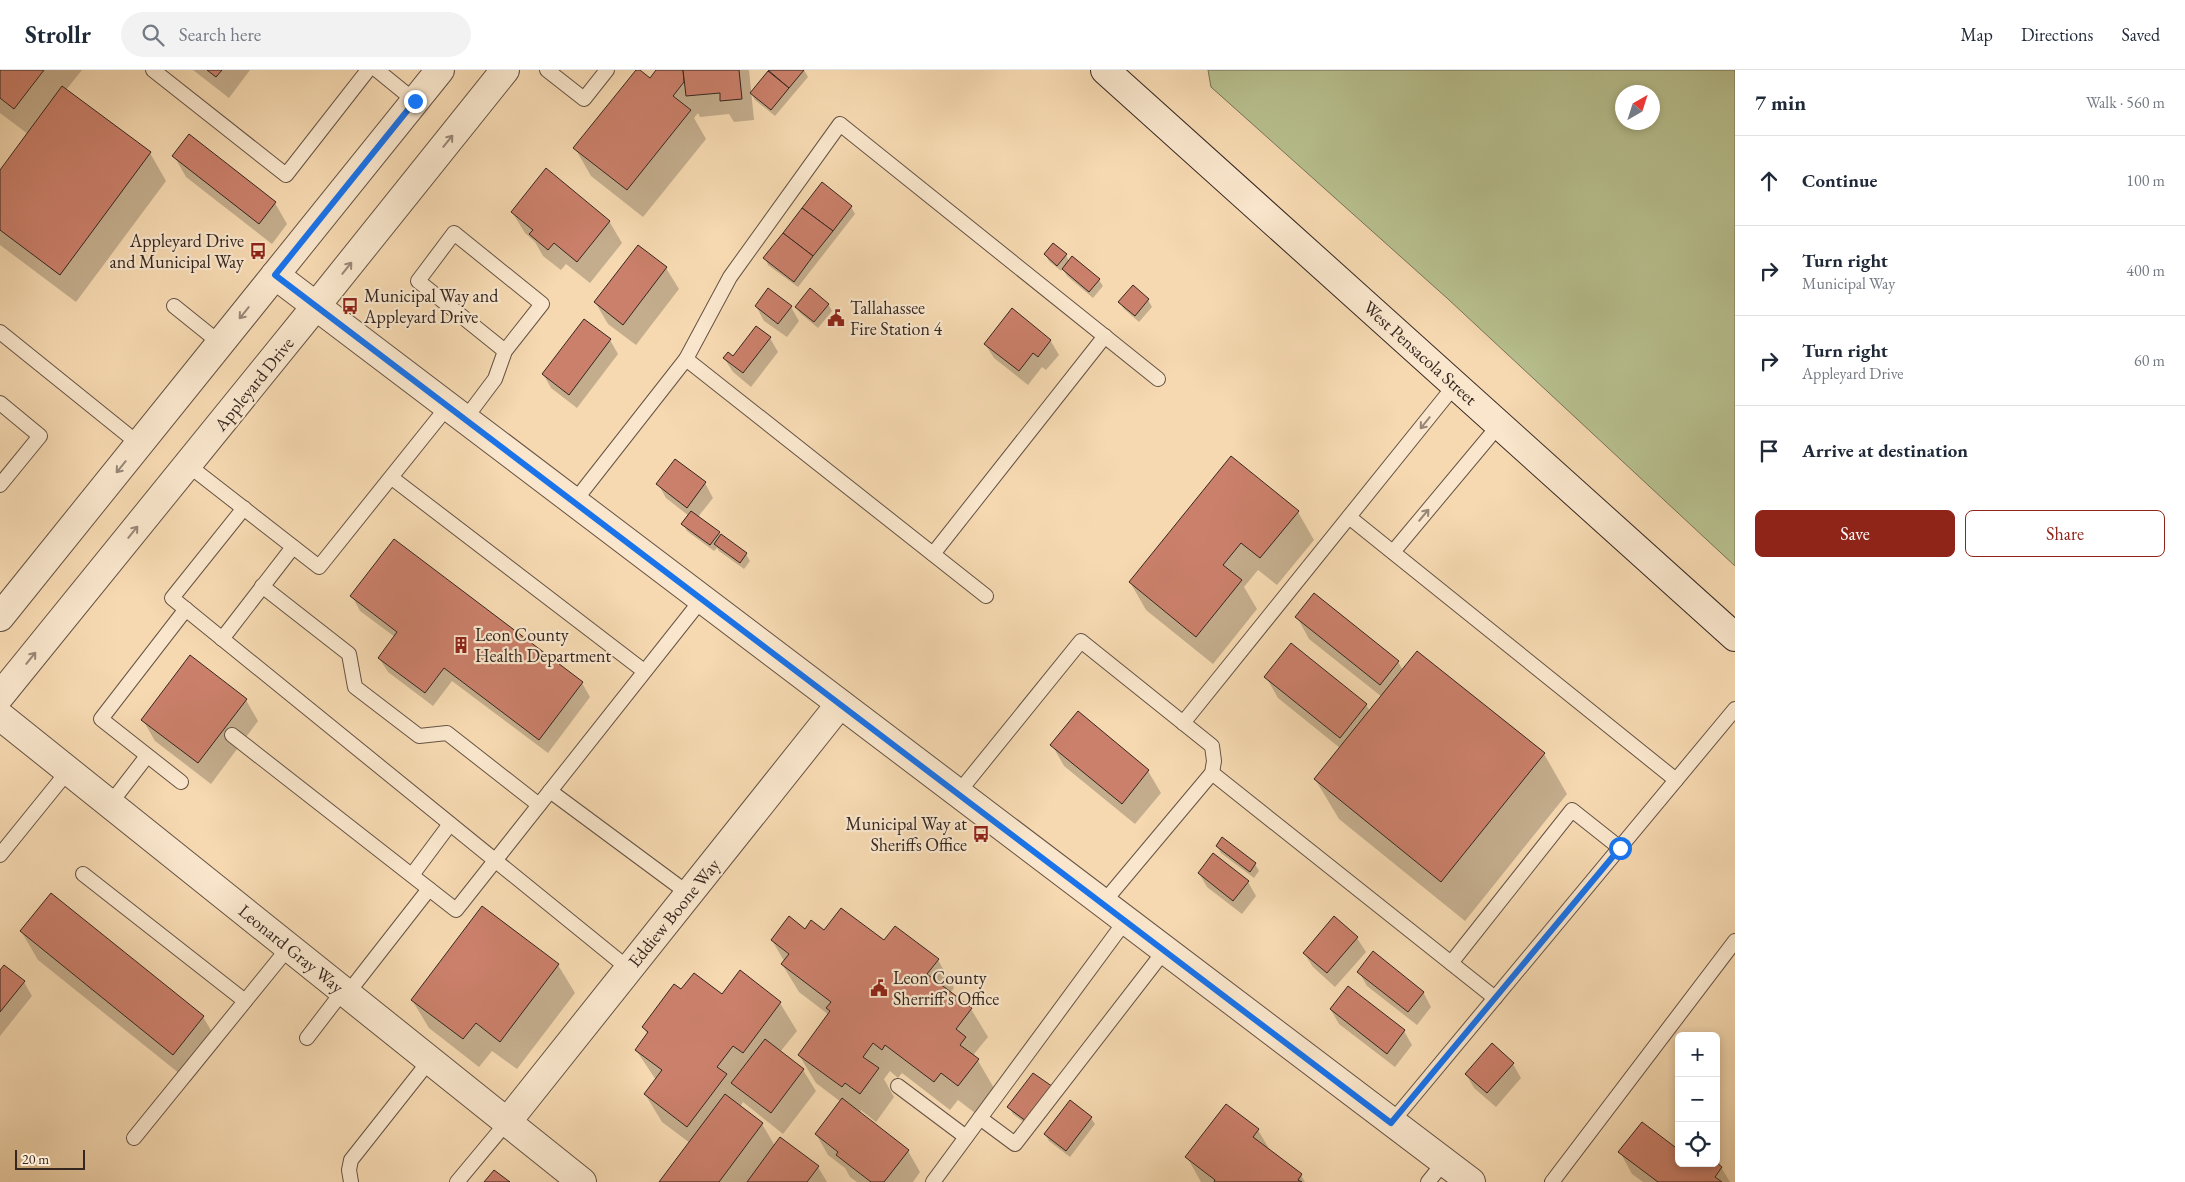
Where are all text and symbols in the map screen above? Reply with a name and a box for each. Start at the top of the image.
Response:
search box [121,12,471,57]
text: Strollr [25,19,91,50]
icon: search [139,21,167,49]
text: Search here [179,22,261,47]
text: Map [1961,23,1993,46]
text: Directions [2021,23,2093,46]
text: Saved [2121,23,2160,46]
north arrow [1615,85,1660,130]
text: 7 min [1755,89,1806,116]
route end [404,90,427,113]
text: Walk · 560 m [2086,92,2165,113]
one-way arrow [443,135,454,148]
icon: ahead [1755,167,1783,195]
text: Continue [1802,168,1877,193]
text: 100 m [2126,170,2165,191]
place label: Appleyard Drive and Municipal Way [110,229,244,273]
bus stop icon: Appleyard Drive and Municipal Way [248,241,268,261]
text: Turn right [1802,248,1888,273]
icon: right [1755,257,1783,285]
text: 400 m [2126,260,2165,281]
one-way arrow [341,262,352,275]
text: Municipal Way [1802,273,1895,294]
place label: Municipal Way and Appleyard Drive [363,284,499,328]
street label: West Pensacola Street [1359,295,1482,410]
bus stop icon: Municipal Way and Appleyard Drive [340,296,360,316]
place label: Tallahassee Fire Station 4 [850,296,943,340]
one-way arrow [239,306,250,319]
public building icon: Tallahassee Fire Station 4 [826,308,846,328]
street label: Appleyard Drive [208,332,298,436]
text: Turn right [1802,338,1888,363]
icon: right [1755,347,1783,375]
text: 60 m [2134,350,2165,371]
text: Appleyard Drive [1802,363,1904,384]
one-way arrow [1419,417,1430,430]
icon: arrive [1755,437,1783,465]
text: Arrive at destination [1802,438,1968,463]
one-way arrow [115,460,126,473]
one-way arrow [1419,508,1430,521]
button: Save [1755,510,1955,557]
button: Share [1965,510,2165,557]
one-way arrow [128,525,139,538]
place label: Leon County Health Department [475,623,612,667]
building icon: Leon County Health Department [451,635,471,655]
one-way arrow [25,652,36,665]
place label: Municipal Way at Sheriffs Office [846,812,967,856]
bus stop icon: Municipal Way at Sheriffs Office [971,824,991,844]
route start [1609,837,1632,860]
street label: Eddiew Boone Way [623,854,725,972]
street label: Leonard Gray Way [234,899,349,998]
place label: Leon County Sherriff's Office [893,966,999,1010]
public building icon: Leon County Sherriff's Office [869,978,889,998]
map controls [1675,1032,1720,1167]
button: + [1675,1032,1720,1077]
button: − [1675,1077,1720,1122]
button: locate [1675,1122,1720,1167]
scale bar [15,1147,85,1170]
text: 20 m [22,1150,49,1168]

